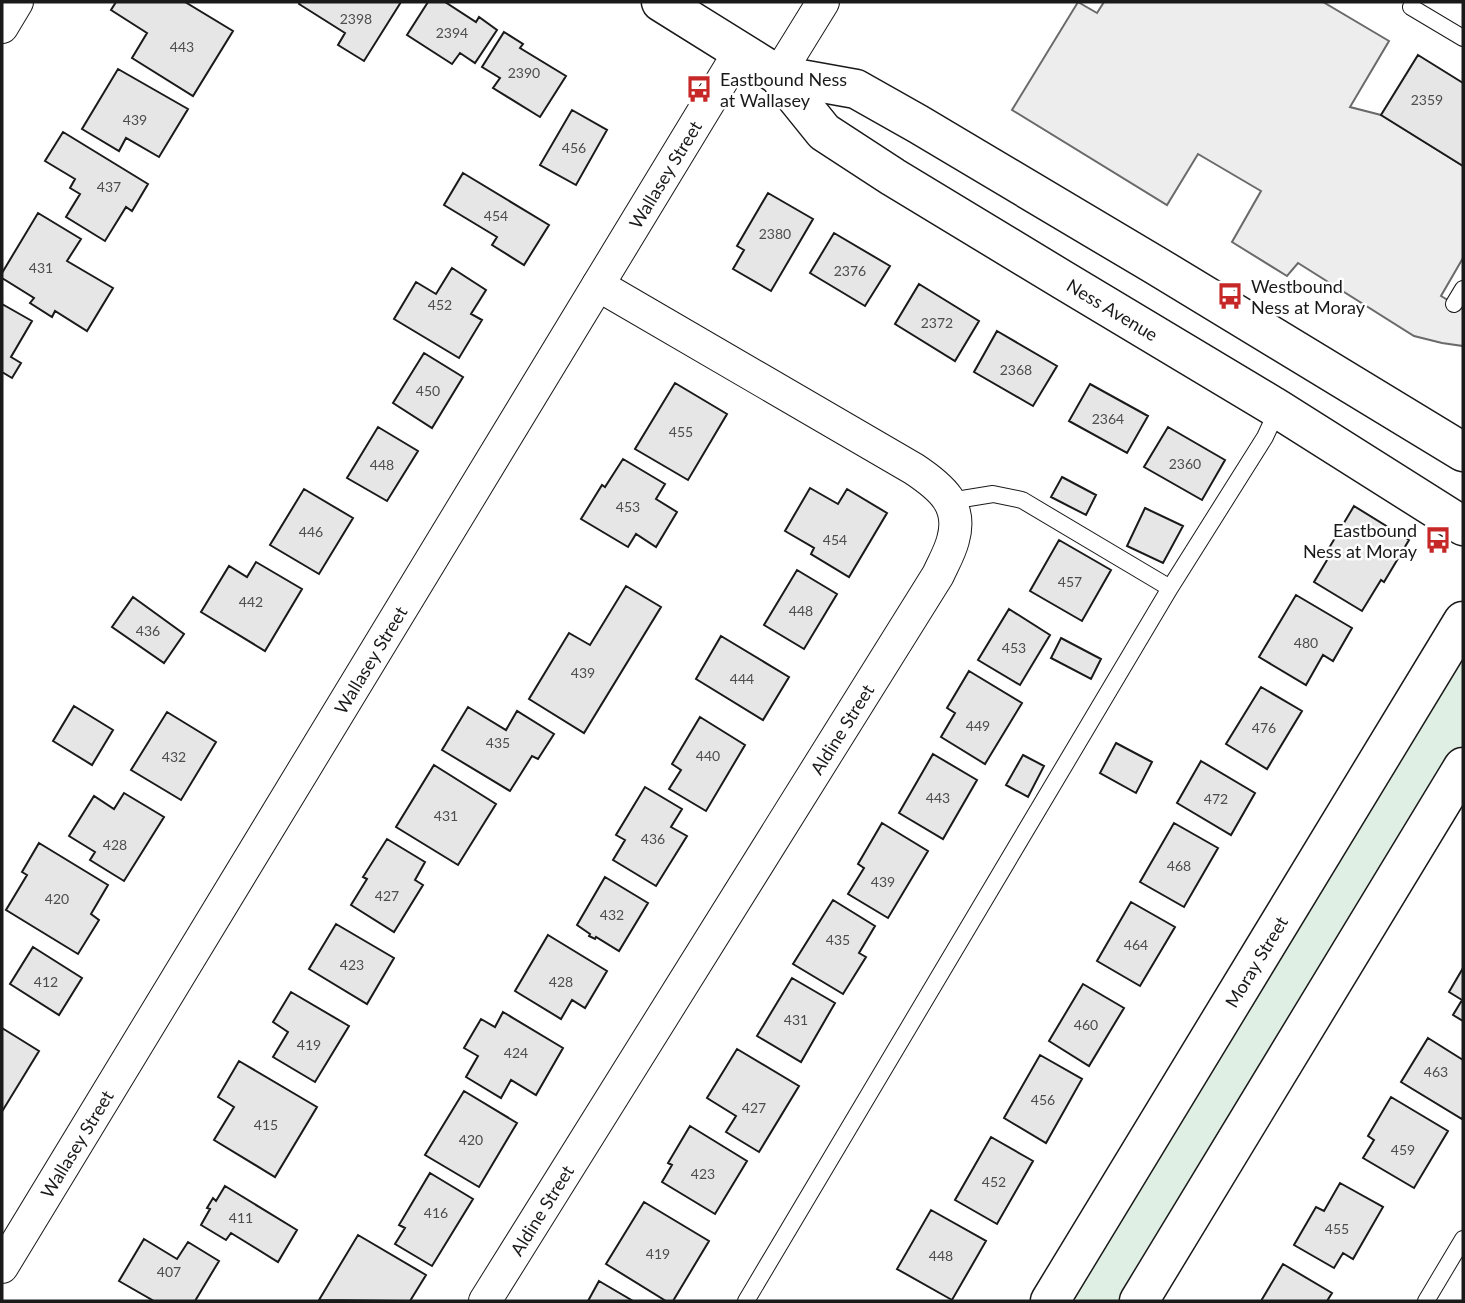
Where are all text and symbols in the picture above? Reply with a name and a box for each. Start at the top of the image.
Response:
house number: 2398 [340,10,372,27]
house number: 2394 [436,24,468,41]
house number: 443 [170,38,194,55]
house number: 2390 [508,64,540,81]
place label: Eastbound Ness at Wallasey [720,68,847,111]
bus stop icon: Eastbound Ness at Wallasey [684,74,714,104]
house number: 2359 [1411,91,1443,108]
house number: 439 [123,111,147,128]
street label: Wallasey Street [624,116,706,232]
house number: 456 [562,139,586,156]
house number: 437 [97,178,121,195]
house number: 454 [484,207,508,224]
house number: 2380 [759,225,791,242]
house number: 431 [29,259,53,276]
house number: 2376 [834,262,866,279]
street label: Ness Avenue [1063,274,1162,345]
place label: Westbound Ness at Moray [1251,275,1366,318]
bus stop icon: Westbound Ness at Moray [1215,281,1245,311]
house number: 452 [428,296,452,313]
house number: 2372 [921,314,953,331]
house number: 2368 [1000,361,1032,378]
house number: 450 [416,382,440,399]
house number: 2364 [1092,410,1124,427]
house number: 455 [669,423,693,440]
house number: 2360 [1169,455,1201,472]
house number: 448 [370,456,394,473]
house number: 453 [616,498,640,515]
place label: Eastbound Ness at Moray [1303,519,1418,562]
house number: 446 [299,523,323,540]
bus stop icon: Eastbound Ness at Moray [1423,525,1453,555]
house number: 454 [823,531,847,548]
house number: 457 [1058,573,1082,590]
house number: 442 [239,593,263,610]
street label: Wallasey Street [329,602,412,718]
house number: 448 [789,602,813,619]
house number: 436 [136,622,160,639]
house number: 480 [1294,634,1318,651]
house number: 453 [1002,639,1026,656]
house number: 439 [571,664,595,681]
house number: 444 [730,670,754,687]
street label: Aldine Street [805,679,879,778]
house number: 449 [966,717,990,734]
house number: 476 [1252,719,1276,736]
house number: 435 [486,734,510,751]
house number: 440 [696,747,720,764]
house number: 432 [162,748,186,765]
house number: 443 [926,789,950,806]
house number: 472 [1204,790,1228,807]
house number: 431 [434,807,458,824]
house number: 436 [641,830,665,847]
house number: 428 [103,836,127,853]
house number: 468 [1167,857,1191,874]
house number: 439 [871,873,895,890]
house number: 427 [375,887,399,904]
house number: 420 [45,890,69,907]
house number: 432 [600,906,624,923]
street label: Moray Street [1220,912,1292,1011]
house number: 435 [826,931,850,948]
house number: 464 [1124,936,1148,953]
house number: 423 [340,956,364,973]
house number: 412 [34,973,58,990]
house number: 428 [549,973,573,990]
house number: 431 [784,1011,808,1028]
house number: 460 [1074,1016,1098,1033]
house number: 419 [297,1036,321,1053]
house number: 424 [504,1044,528,1061]
house number: 463 [1424,1063,1448,1080]
street label: Wallasey Street [36,1086,118,1202]
house number: 456 [1031,1091,1055,1108]
house number: 427 [742,1099,766,1116]
house number: 415 [254,1116,278,1133]
house number: 420 [459,1131,483,1148]
house number: 459 [1391,1141,1415,1158]
street label: Aldine Street [505,1160,578,1259]
house number: 423 [691,1165,715,1182]
house number: 452 [982,1173,1006,1190]
house number: 416 [424,1204,448,1221]
house number: 411 [229,1209,253,1226]
house number: 455 [1325,1220,1349,1237]
house number: 419 [646,1245,670,1262]
house number: 448 [929,1247,953,1264]
house number: 407 [157,1263,181,1280]

